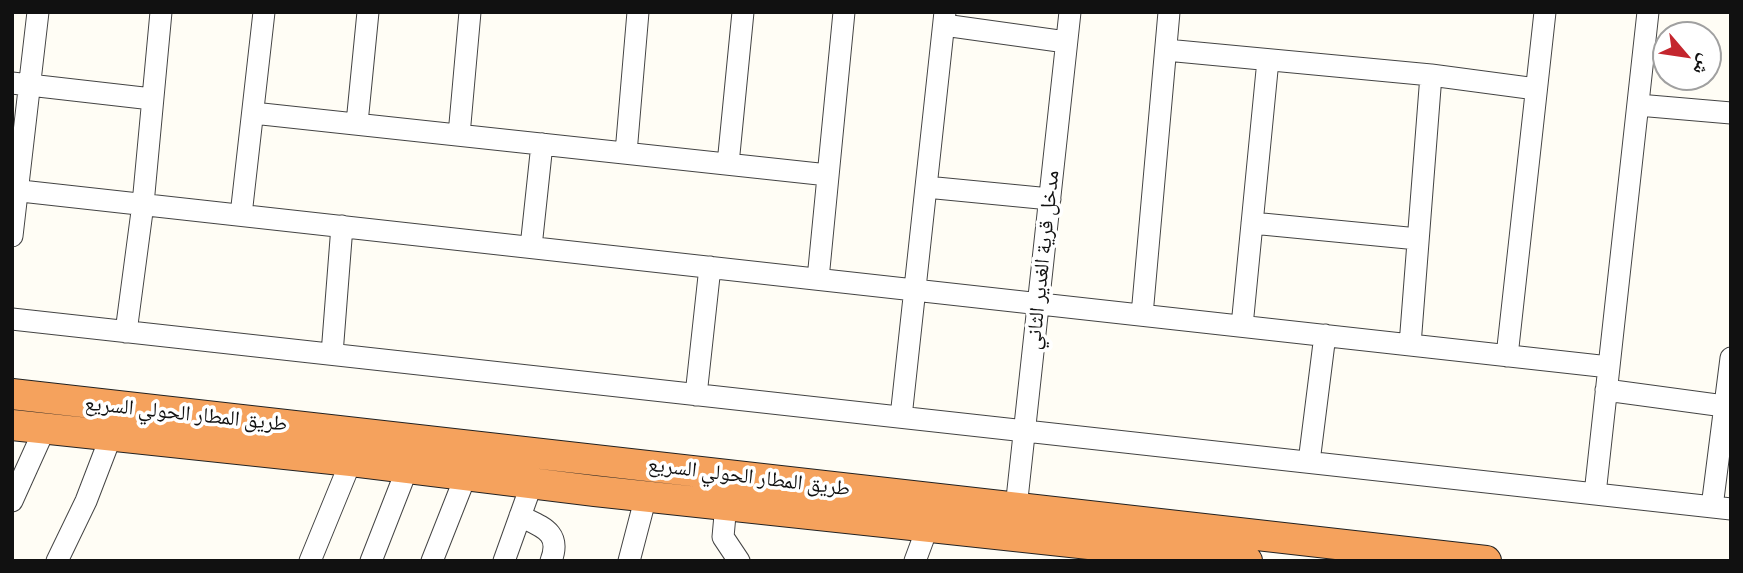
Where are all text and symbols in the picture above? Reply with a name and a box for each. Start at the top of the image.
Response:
north arrow [1652,21,1722,91]
text: ش [1688,51,1719,80]
street label: مدخل قرية الغدير الثاني [1021,169,1065,351]
street label: طريق المطار الحولي السريع [83,391,289,437]
street label: طريق المطار الحولي السريع [646,452,852,502]

